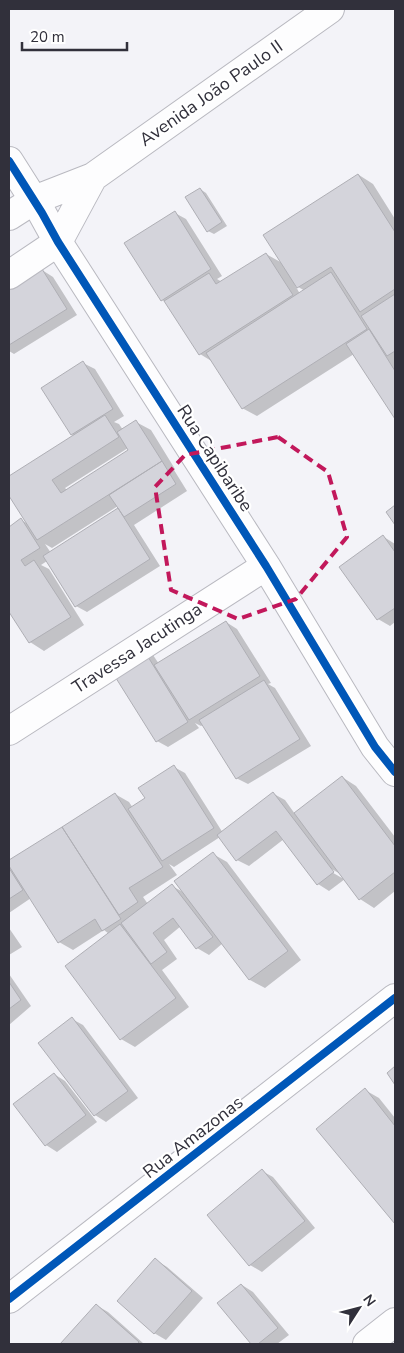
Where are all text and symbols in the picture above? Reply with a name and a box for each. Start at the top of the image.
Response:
scale bar [22,20,128,52]
text: 20 m [30,27,65,47]
street label: Avenida João Paulo II [134,34,288,152]
street label: Rua Capibaribe [171,400,259,516]
street label: Travessa Jacutinga [68,597,206,699]
street label: Rua Amazonas [138,1090,248,1184]
north arrow [334,1283,384,1333]
text: N [358,1291,380,1310]

